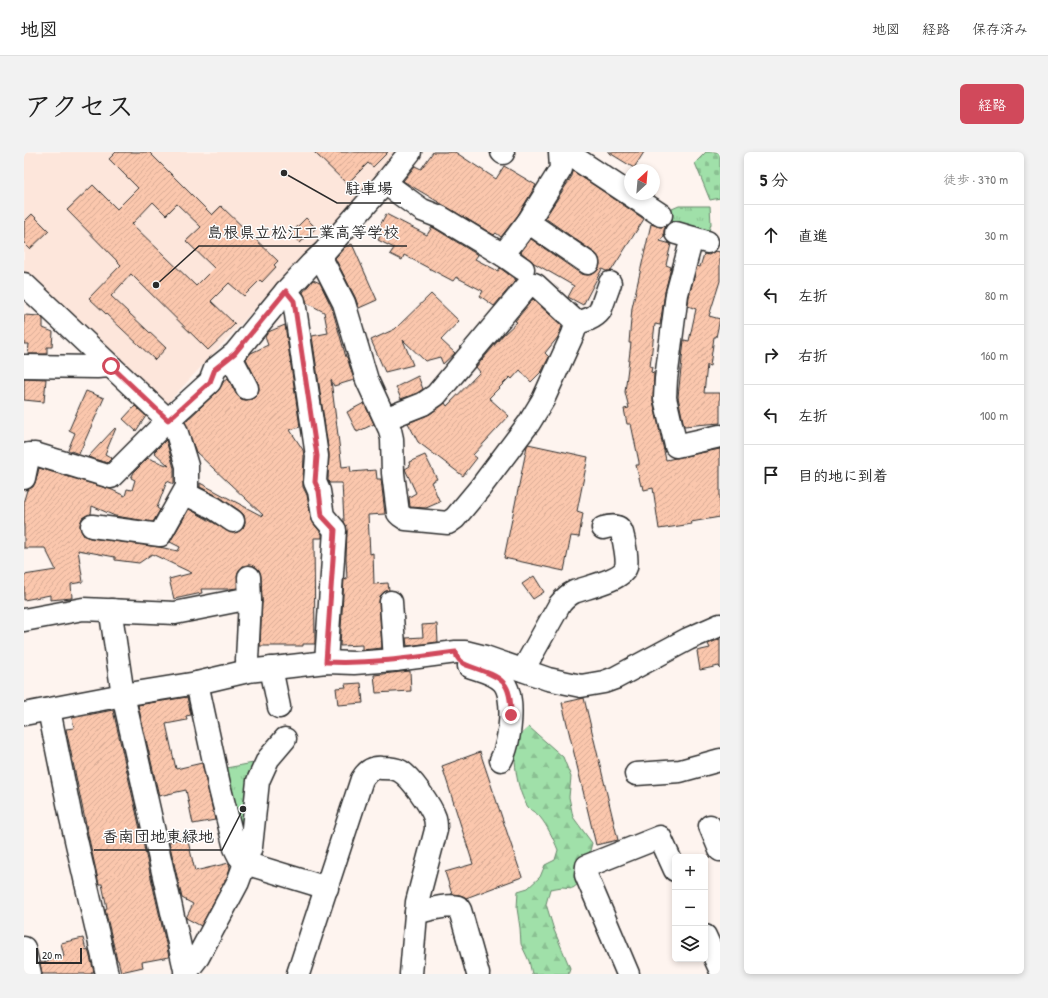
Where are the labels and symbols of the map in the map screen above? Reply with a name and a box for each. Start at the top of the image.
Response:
north arrow [624,164,660,200]
callout: 駐車場 [337,175,401,203]
text: 駐車場 [345,177,393,199]
callout: 島根県立松江工業高等学校 [199,218,407,246]
text: 島根県立松江工業高等学校 [207,221,399,243]
route start [102,357,120,375]
route end [502,706,520,724]
callout: 香南団地東緑地 [94,822,222,850]
text: 香南団地東緑地 [102,825,214,847]
scale bar [36,946,82,965]

